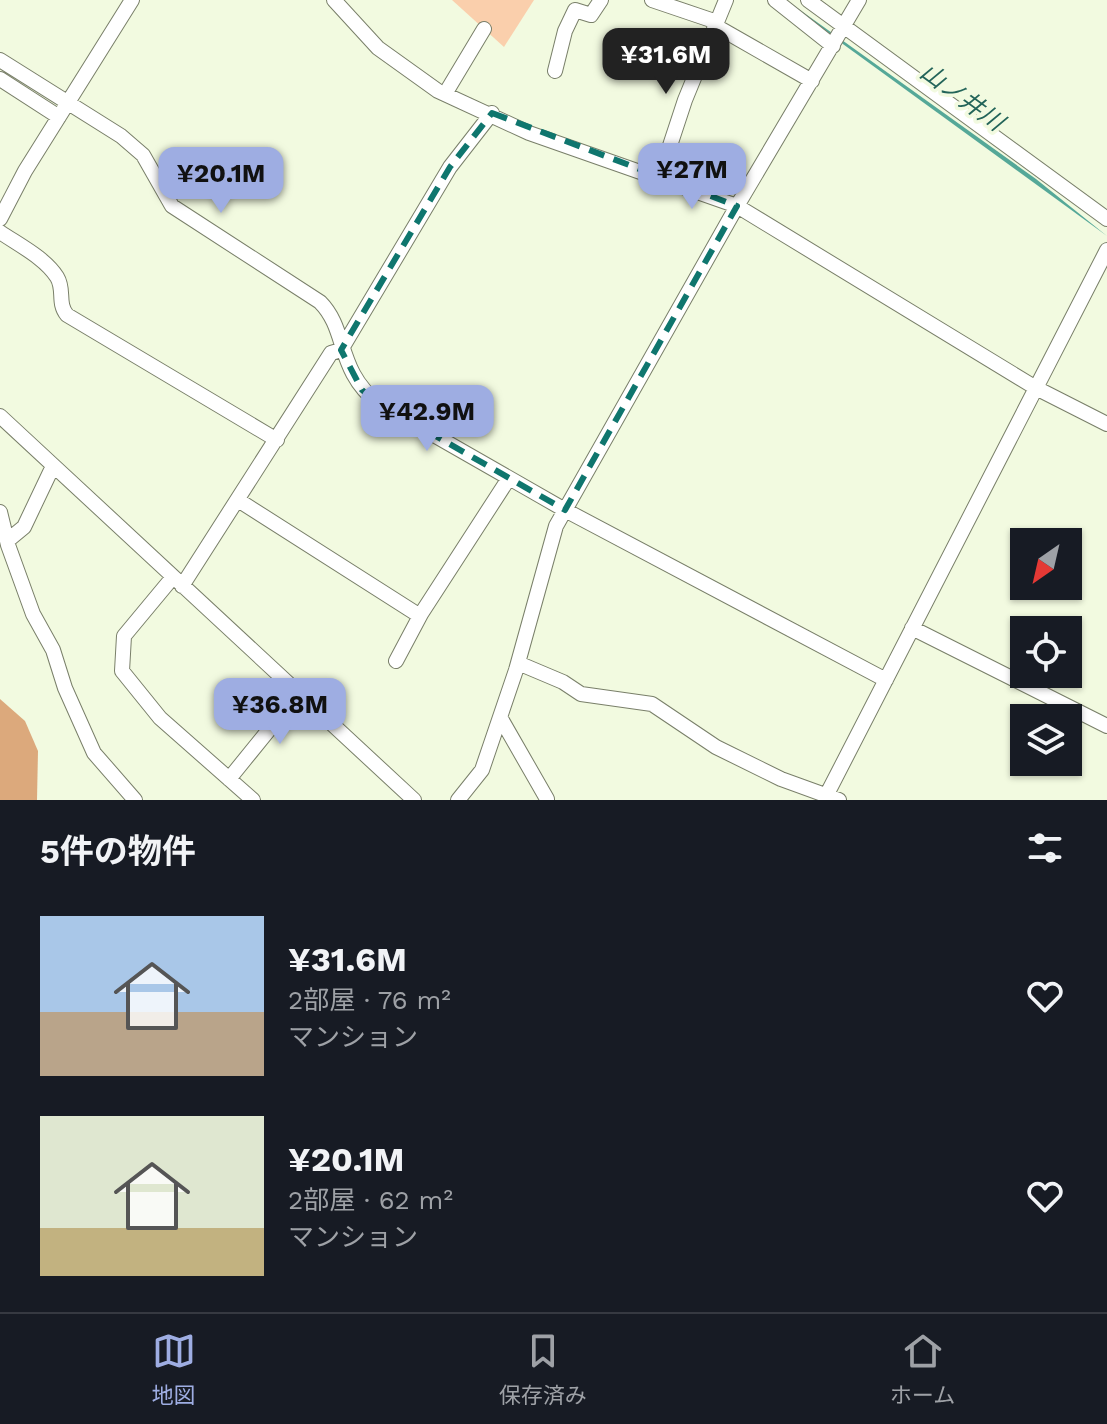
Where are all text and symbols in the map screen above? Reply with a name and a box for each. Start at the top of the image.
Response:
pin: ¥31.6M [601,28,731,96]
text: ¥31.6M [620,39,712,69]
water label: 山ノ井川 [915,57,1011,138]
pin: ¥27M [645,143,739,211]
pin: ¥20.1M [156,147,286,215]
text: ¥27M [656,154,728,184]
text: ¥20.1M [176,158,266,188]
pin: ¥42.9M [362,385,492,453]
text: ¥42.9M [379,396,475,426]
north arrow [1010,528,1082,600]
map controls [1010,528,1082,776]
button: locate [1010,616,1082,688]
pin: ¥36.8M [215,678,345,746]
text: ¥36.8M [232,689,328,719]
button: layers [1010,704,1082,776]
icon: filters [1023,826,1067,870]
text: 5件の物件 [40,831,196,871]
text: ¥31.6M [288,939,407,979]
icon: home [104,948,200,1044]
icon: heart [1023,974,1067,1018]
text: 2部屋 · 76 m² [288,985,451,1015]
text: マンション [288,1022,418,1052]
text: ¥20.1M [288,1139,405,1179]
icon: home [104,1148,200,1244]
icon: heart [1023,1174,1067,1218]
text: 2部屋 · 62 m² [288,1185,453,1215]
text: マンション [288,1222,418,1252]
tab: 地図 [152,1329,196,1409]
tab: 保存済み [499,1329,587,1409]
tab: ホーム [890,1329,955,1409]

